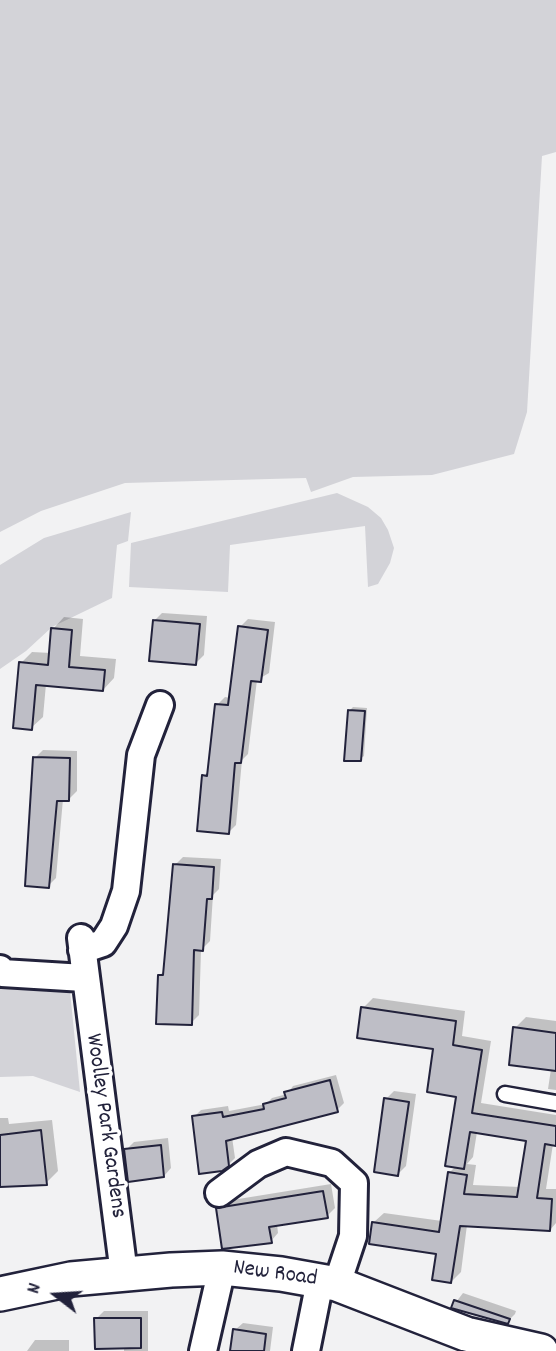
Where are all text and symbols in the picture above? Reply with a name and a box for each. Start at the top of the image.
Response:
street label: Woolley Park Gardens [77,1032,131,1220]
street label: New Road [231,1255,319,1295]
north arrow [21,1260,91,1330]
text: N [21,1280,50,1297]

